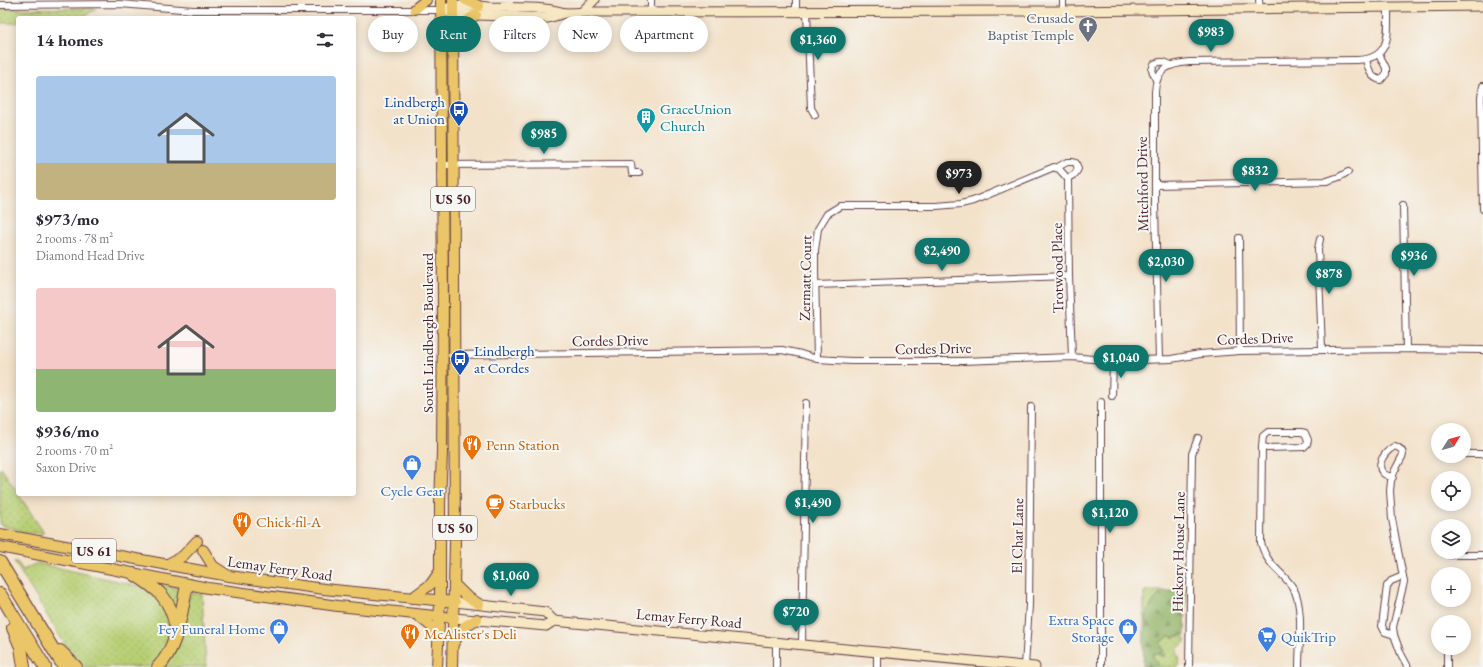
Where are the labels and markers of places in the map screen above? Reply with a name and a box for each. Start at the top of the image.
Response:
place label: Crusade Baptist Temple [987,8,1074,44]
church icon: Crusade Baptist Temple [1077,15,1099,43]
pin: $983 [1187,19,1235,53]
pin: $1,360 [785,27,851,61]
place label: Lindbergh at Union [384,92,445,128]
bus stop icon: Lindbergh at Union [448,99,470,127]
place label: GraceUnion Church [660,99,732,135]
building icon: GraceUnion Church [635,106,657,134]
pin: $985 [520,121,568,155]
pin: $832 [1231,158,1279,192]
pin: $973 [935,161,983,195]
pin: $2,490 [909,238,975,272]
pin: $936 [1390,243,1438,277]
pin: $2,030 [1133,249,1199,283]
pin: $878 [1305,261,1353,295]
place label: Lindbergh at Cordes [474,341,535,377]
pin: $1,040 [1088,345,1154,379]
bus stop icon: Lindbergh at Cordes [449,348,471,376]
restaurant icon: Penn Station [461,433,483,461]
place label: Penn Station [486,435,560,454]
shop icon: Cycle Gear [401,453,423,481]
place label: Cycle Gear [380,481,444,500]
pin: $1,490 [780,490,846,524]
cafe icon: Starbucks [484,492,506,520]
place label: Starbucks [509,494,565,513]
pin: $1,120 [1077,500,1143,534]
restaurant icon: Chick-fil-A [231,510,253,538]
place label: Chick-fil-A [256,512,322,531]
pin: $1,060 [478,563,544,597]
pin: $720 [772,599,820,633]
place label: Extra Space Storage [1048,610,1114,646]
shop icon: Fey Funeral Home [268,617,290,645]
shop icon: Extra Space Storage [1117,617,1139,645]
place label: Fey Funeral Home [158,619,265,638]
restaurant icon: McAlister's Deli [399,622,421,650]
place label: McAlister's Deli [424,624,517,643]
supermarket icon: QuikTrip [1256,625,1278,653]
place label: QuikTrip [1281,627,1336,646]

